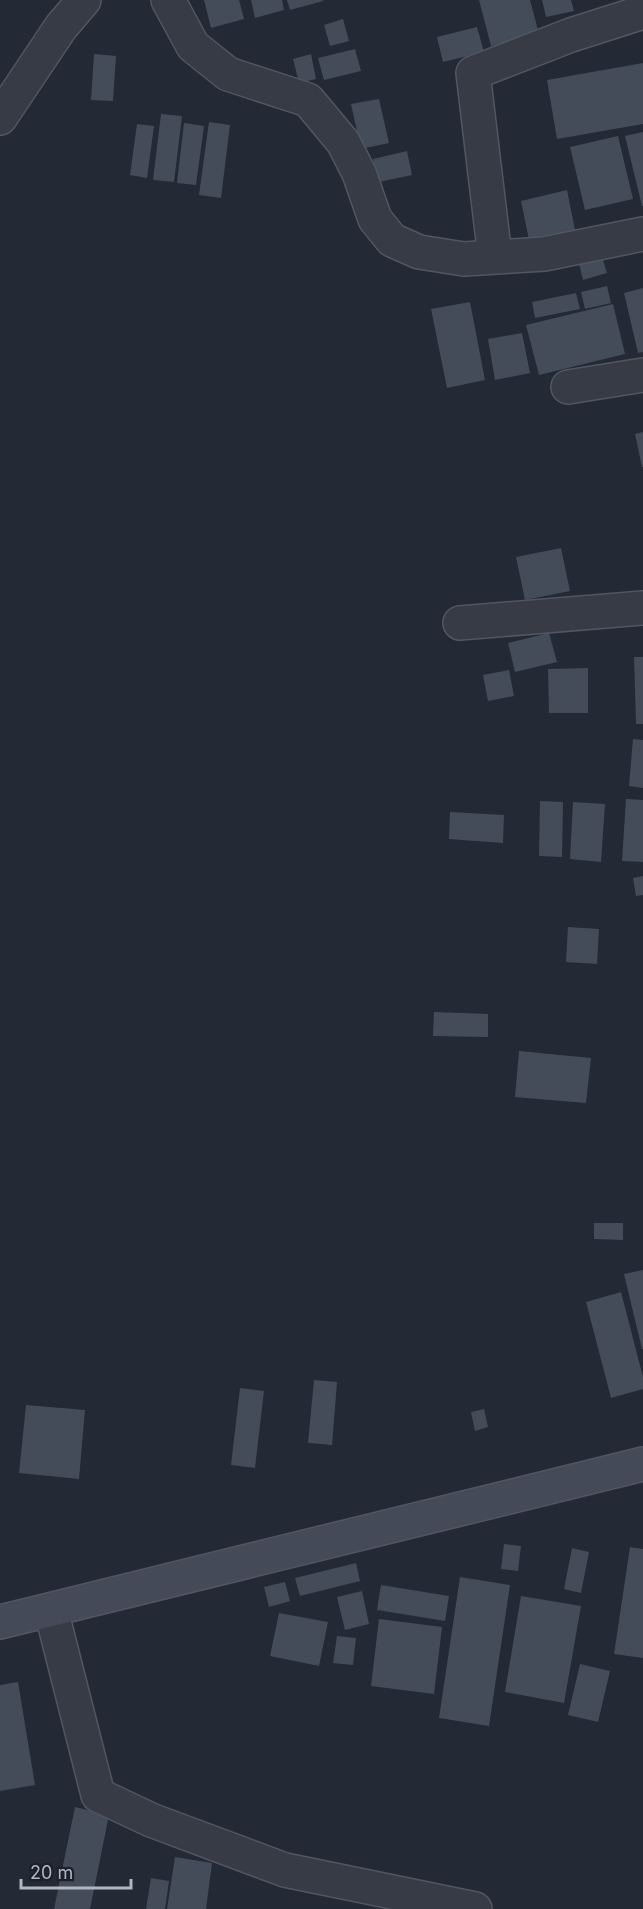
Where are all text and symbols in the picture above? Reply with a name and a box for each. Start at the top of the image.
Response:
scale bar [21,1852,130,1890]
text: 20 m [30,1862,73,1883]

